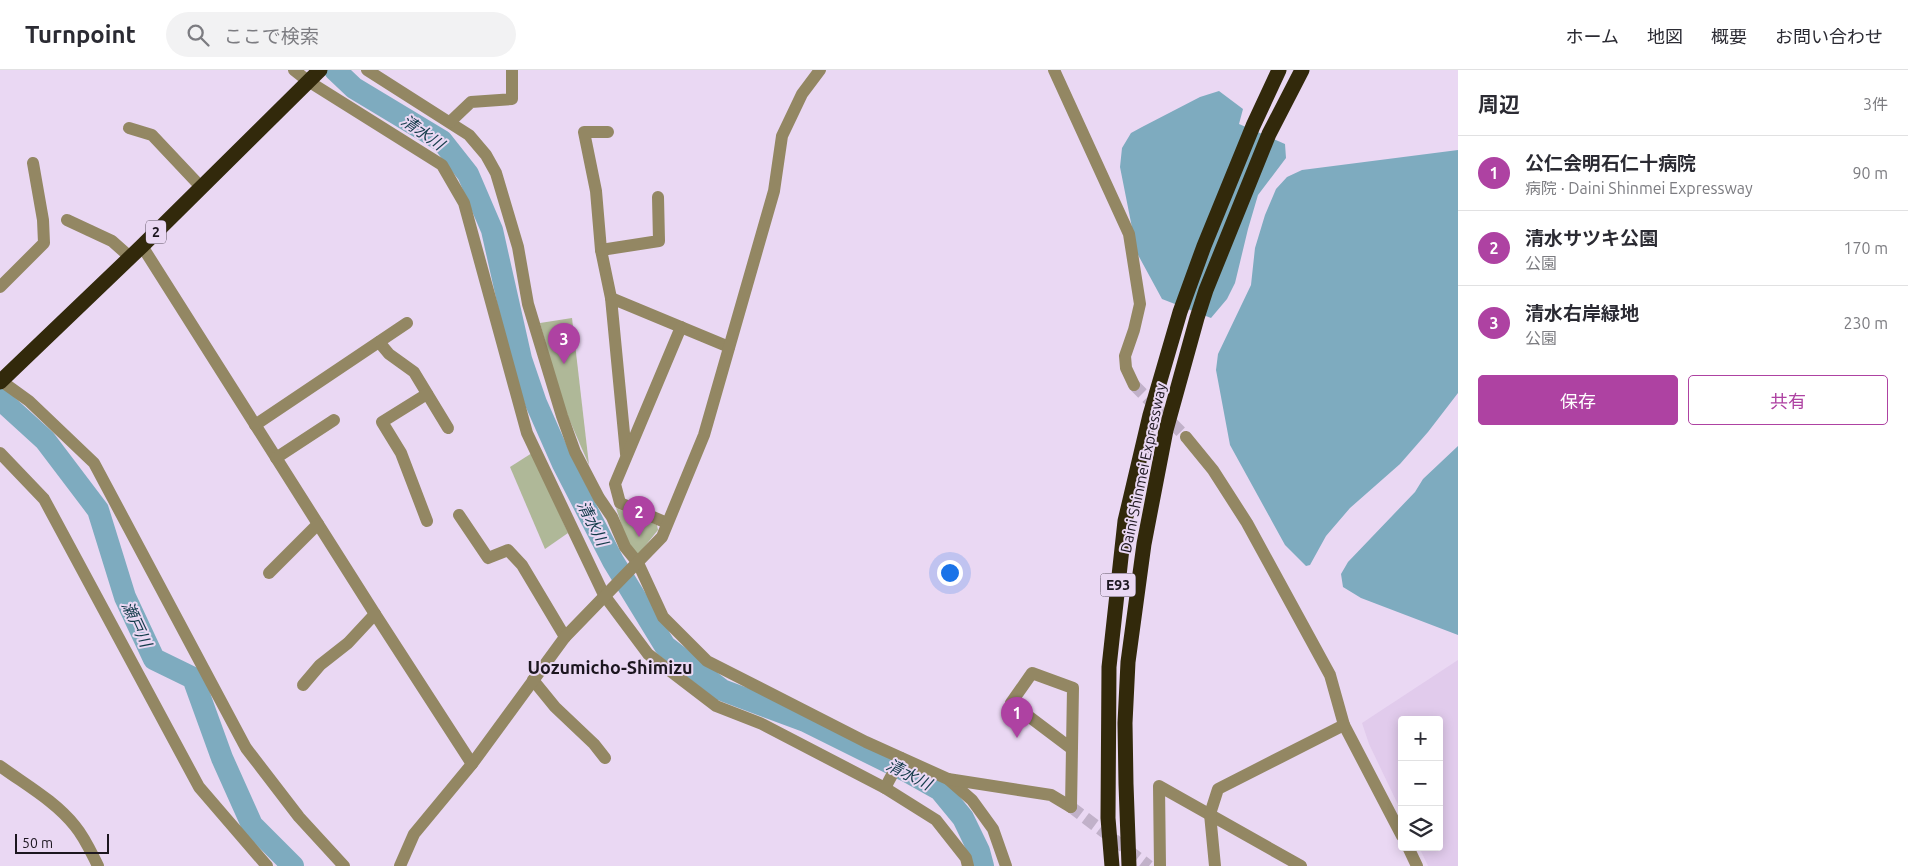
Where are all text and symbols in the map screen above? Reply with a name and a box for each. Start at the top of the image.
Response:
search box [166,12,516,57]
text: Turnpoint [25,21,136,48]
icon: search [184,21,212,49]
text: ここで検索 [224,25,319,47]
text: ホーム [1566,26,1619,46]
text: 地図 [1647,26,1683,46]
text: 概要 [1711,26,1747,46]
text: お問い合わせ [1775,26,1883,46]
text: 周辺 [1478,92,1520,116]
text: 3件 [1863,95,1888,113]
water label: 清水川 [398,111,449,154]
text: 公仁会明石仁十病院 [1525,152,1696,174]
text: 1 [1489,164,1499,182]
text: 90 m [1852,164,1888,182]
text: 病院 · Daini Shinmei Expressway [1525,179,1753,197]
road number: 2 [146,220,166,243]
text: 清水サツキ公園 [1525,227,1658,249]
text: 2 [1489,239,1499,257]
text: 170 m [1843,239,1888,257]
text: 公園 [1525,254,1557,272]
text: 清水右岸緑地 [1525,302,1639,324]
text: 3 [1489,314,1499,332]
text: 230 m [1843,314,1888,332]
pin: 3 [548,323,580,364]
text: 公園 [1525,329,1557,347]
button: 保存 [1478,375,1678,425]
button: 共有 [1688,375,1888,425]
street label: Daini Shinmei Expressway [1117,382,1169,554]
pin: 2 [623,496,655,537]
water label: 清水川 [574,498,613,550]
your location [937,560,963,586]
road number: E93 [1100,574,1136,596]
water label: 瀬戸川 [119,598,156,651]
district label: Uozumicho-Shimizu [527,657,693,677]
pin: 1 [1001,697,1033,738]
map controls [1398,716,1443,851]
button: + [1398,716,1443,761]
water label: 清水川 [884,755,936,794]
button: − [1398,761,1443,806]
button: layers [1398,806,1443,851]
scale bar [15,831,109,854]
text: 50 m [22,835,53,851]

